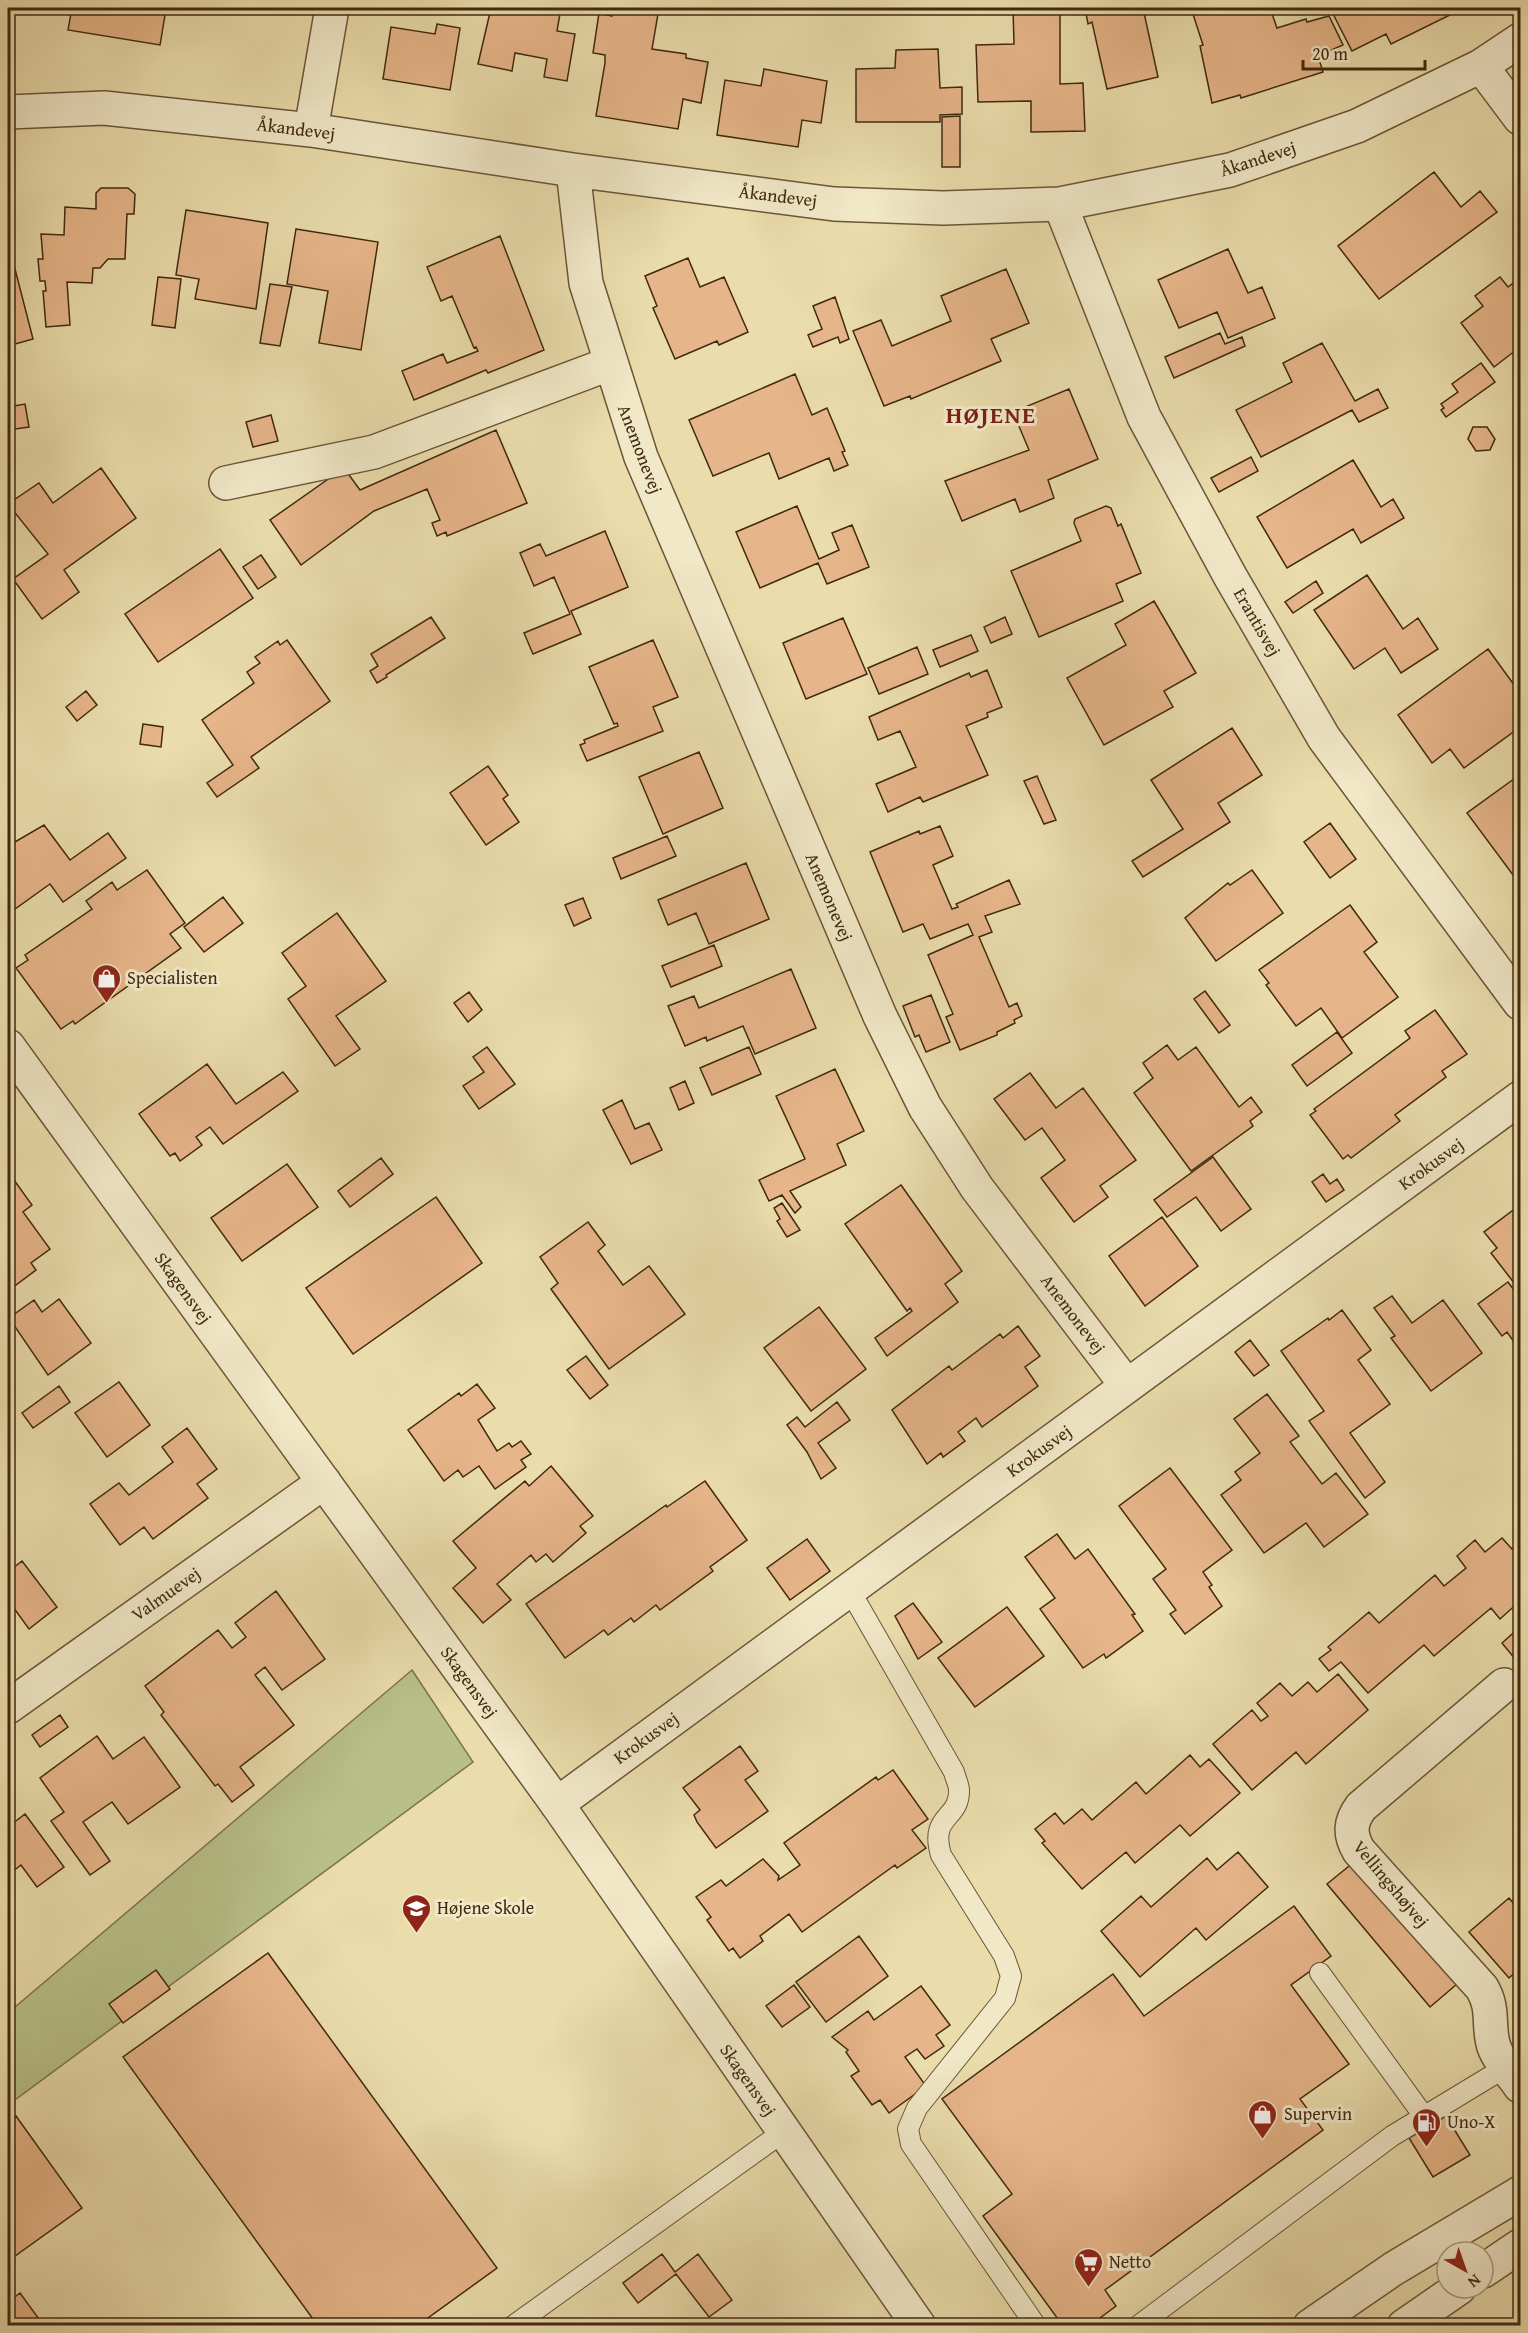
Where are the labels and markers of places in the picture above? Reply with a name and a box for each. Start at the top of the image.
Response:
shop icon: Specialisten [90,962,122,1004]
place label: Specialisten [127,964,218,991]
school or university icon: Højene Skole [400,1892,432,1934]
place label: Højene Skole [437,1894,534,1921]
shop icon: Supervin [1247,2098,1279,2140]
place label: Supervin [1284,2100,1352,2127]
fuel station icon: Uno-X [1410,2106,1442,2148]
place label: Uno-X [1447,2108,1496,2135]
supermarket icon: Netto [1072,2246,1104,2288]
place label: Netto [1109,2248,1151,2275]

